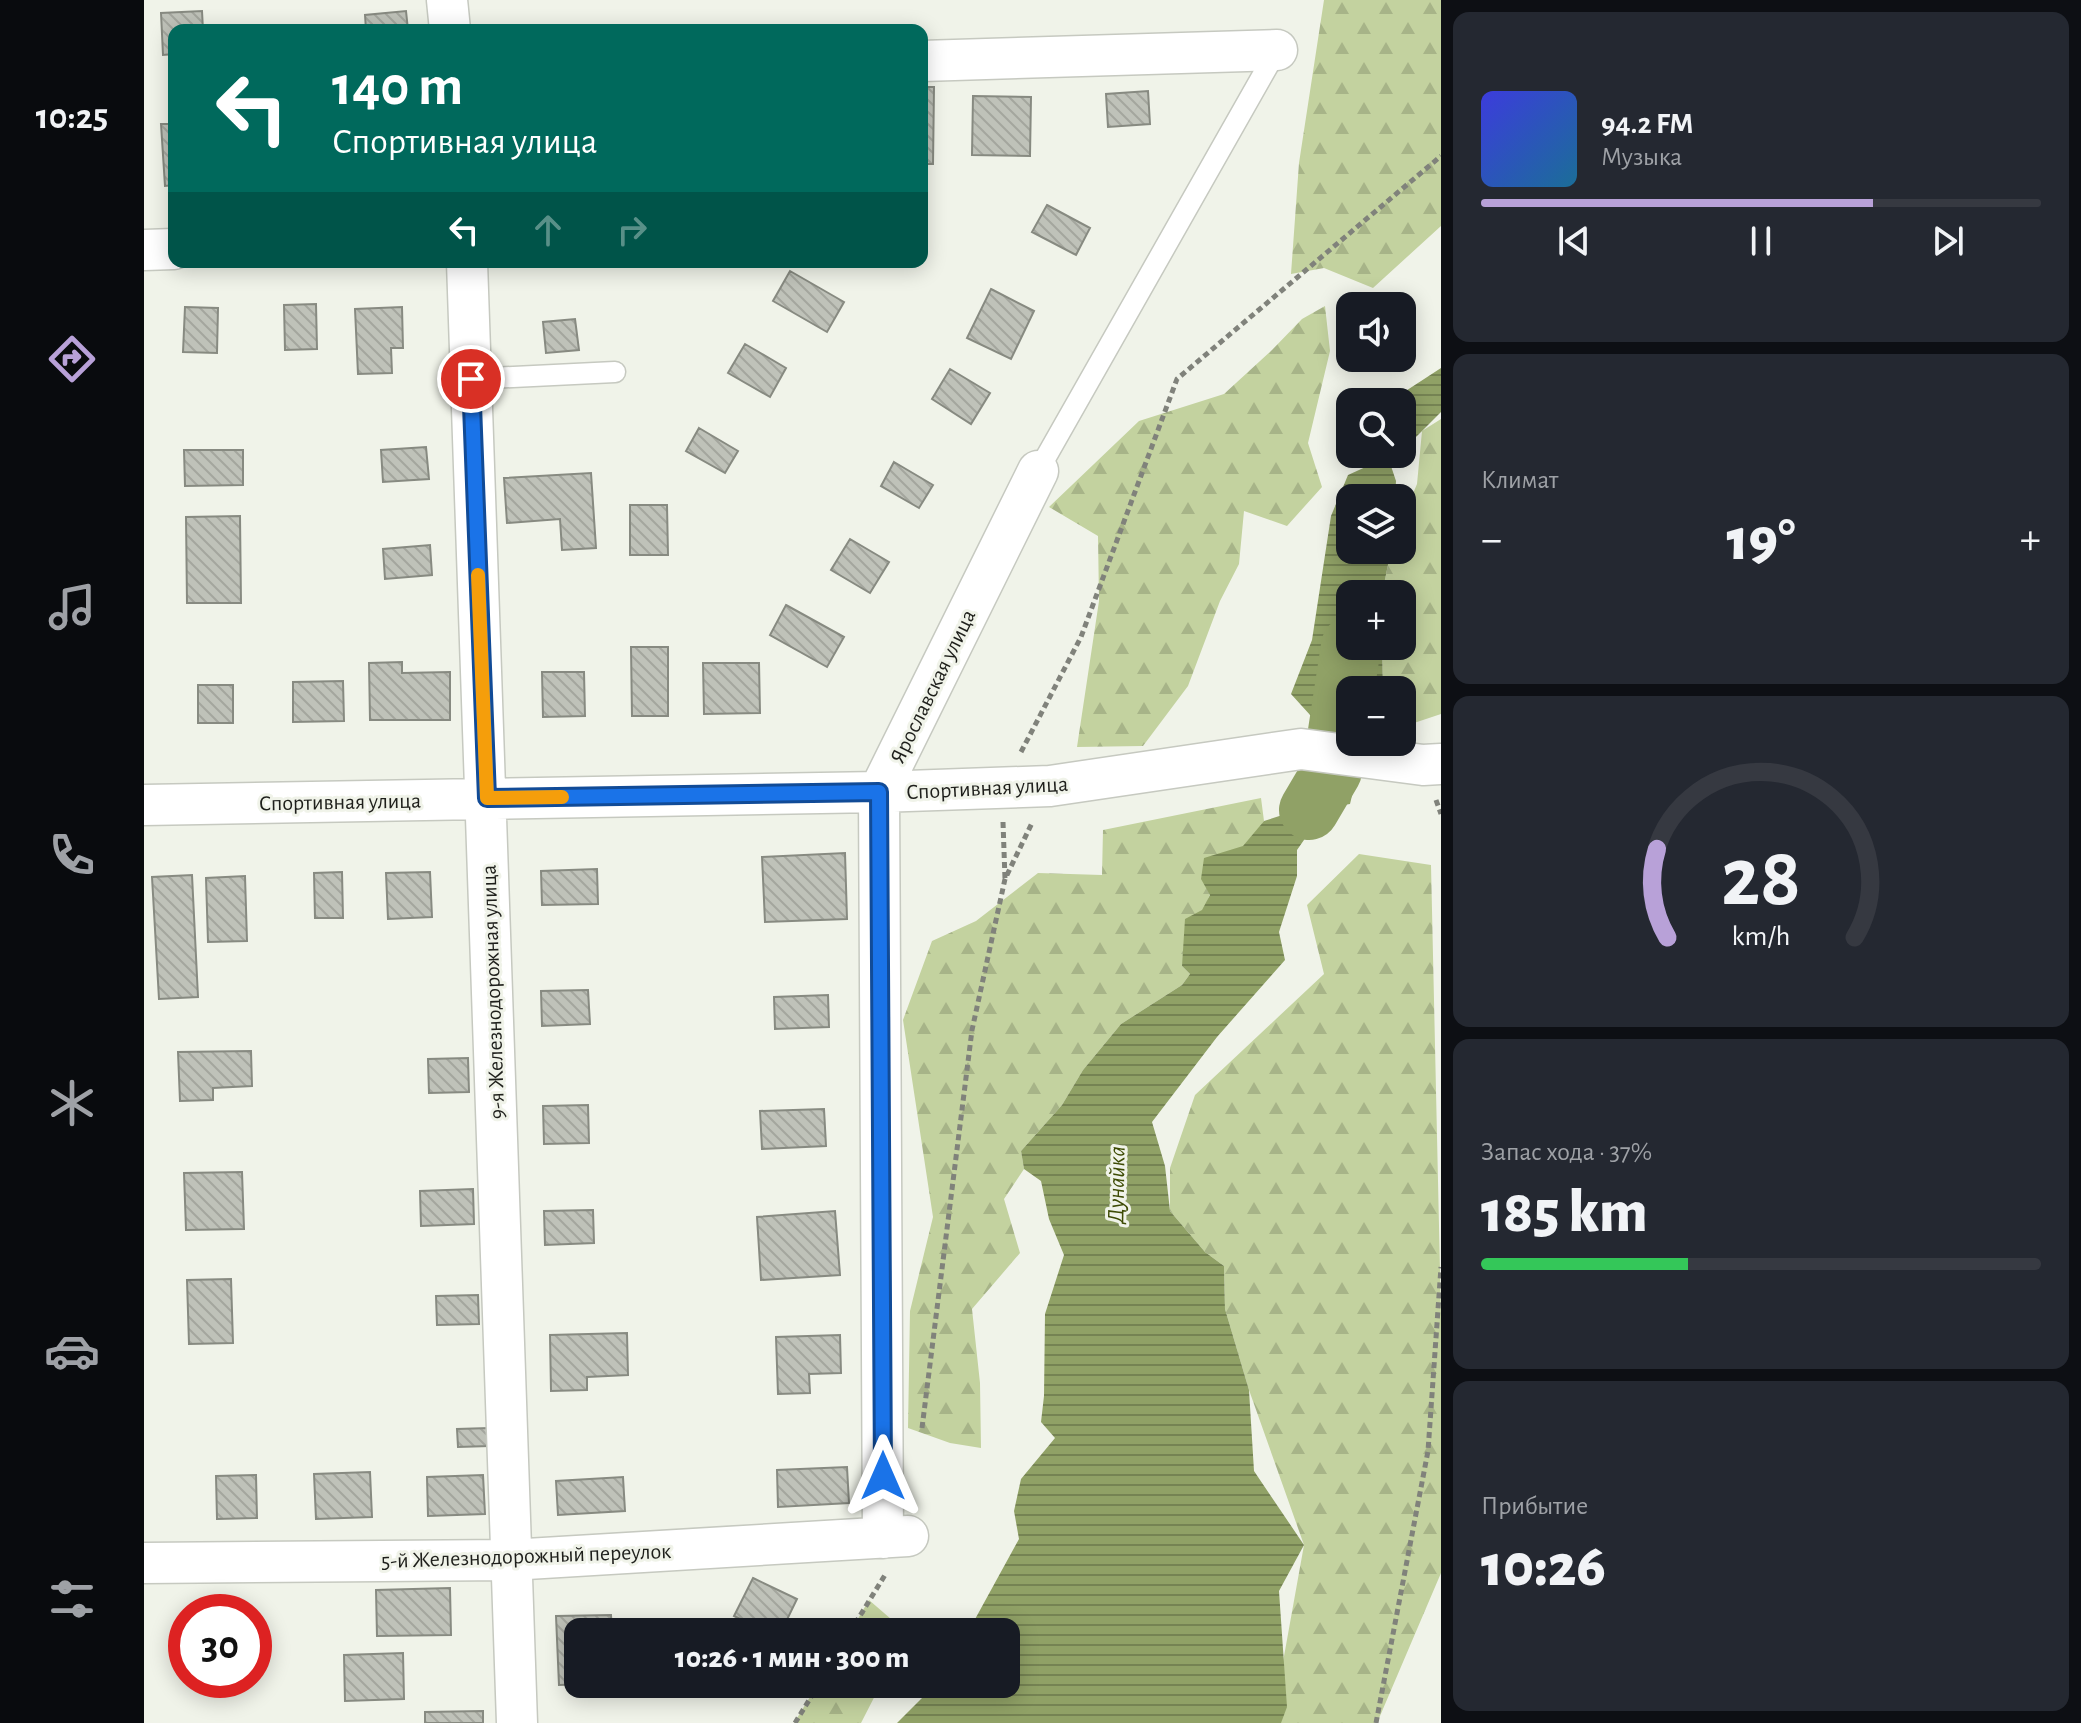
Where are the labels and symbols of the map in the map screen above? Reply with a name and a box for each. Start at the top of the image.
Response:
pin [437,345,505,413]
street label: Ярославская улица [886,606,980,767]
street label: Спортивная улица [905,773,1069,803]
street label: Спортивная улица [259,790,421,814]
street label: 9-я Железнодорожная улица [478,864,508,1120]
water label: Дунайка [1104,1146,1130,1225]
position arrow [841,1434,925,1518]
street label: 5-й Железнодорожный переулок [381,1540,671,1572]
speed limit sign: 30 [168,1594,272,1698]

